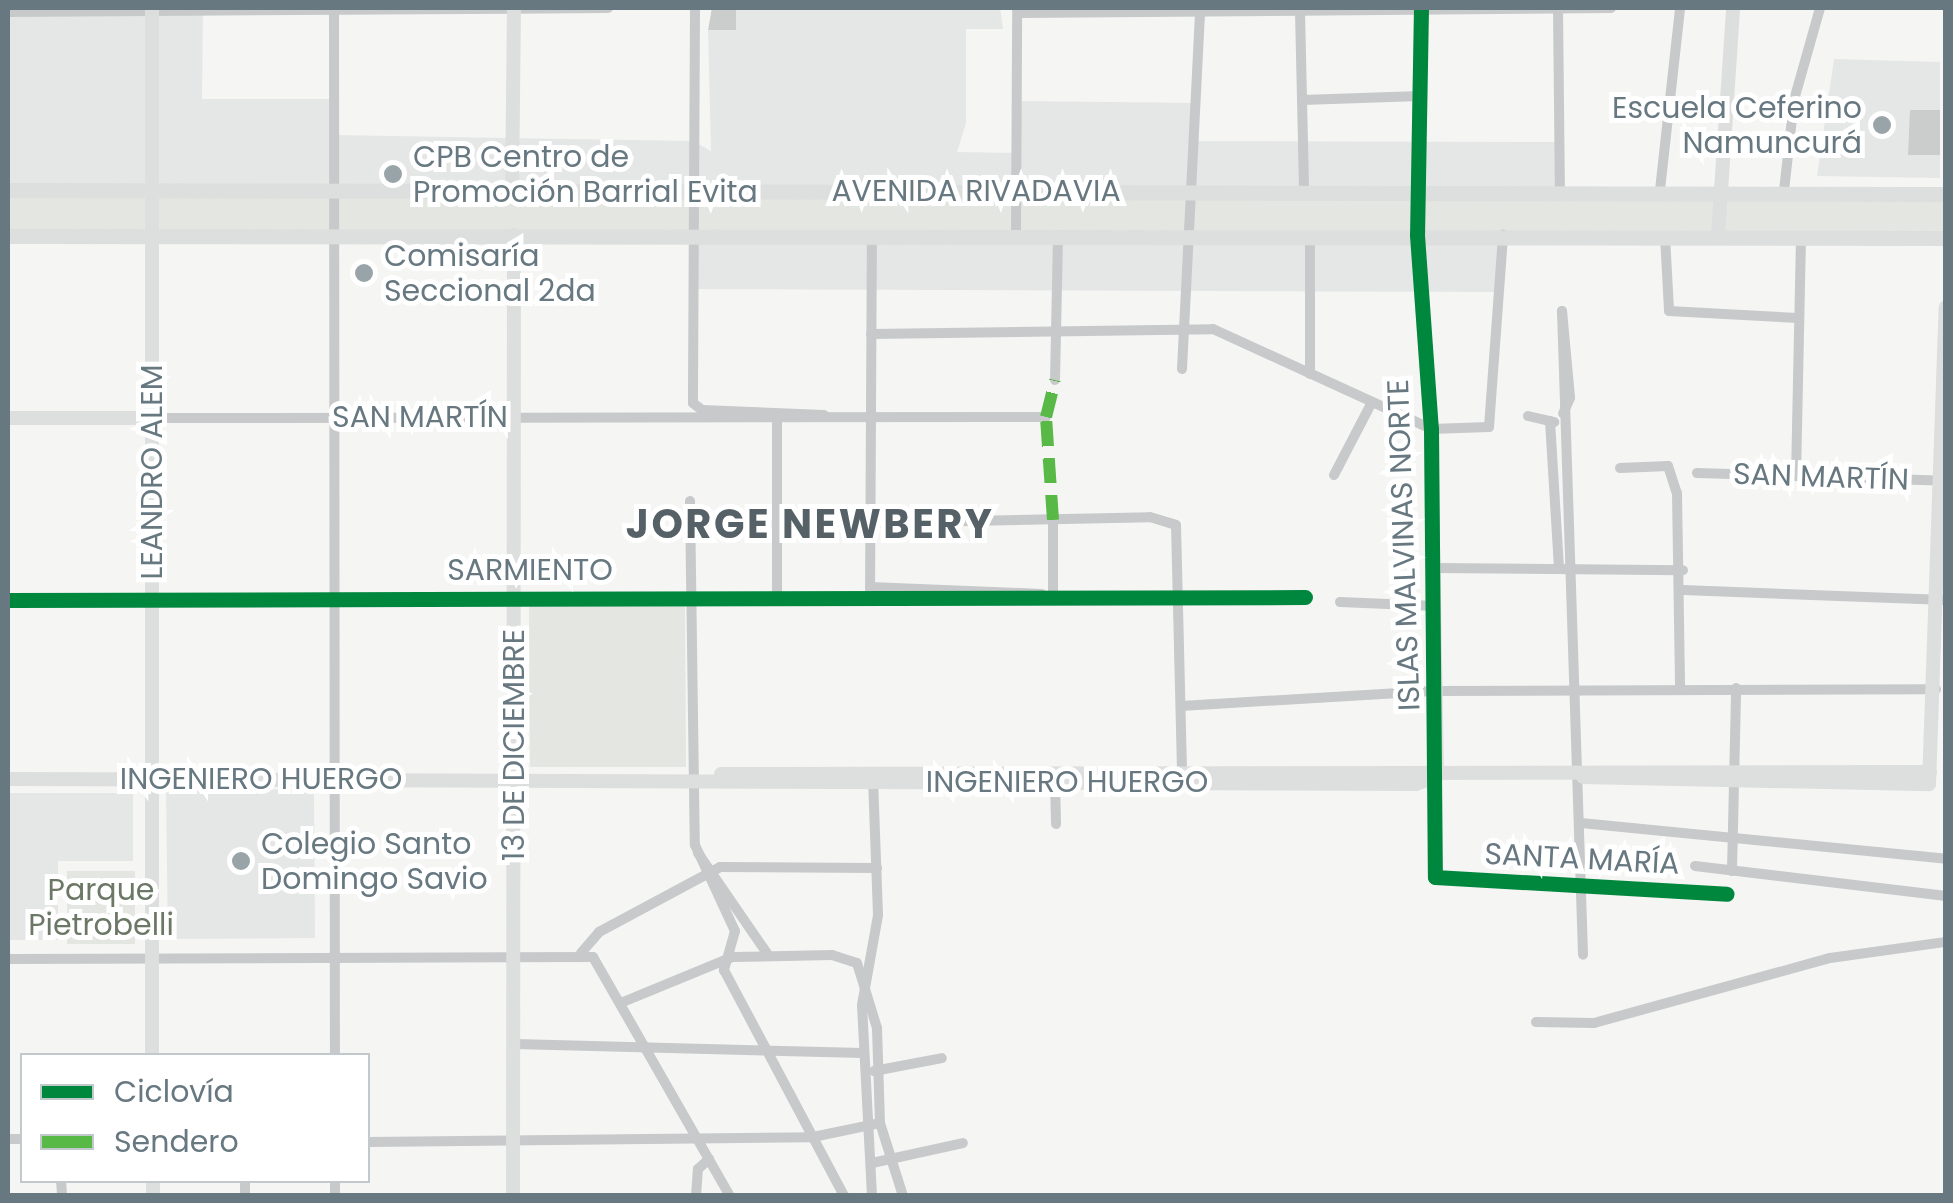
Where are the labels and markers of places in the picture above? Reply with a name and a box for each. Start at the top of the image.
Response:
place label: Escuela Ceferino Namuncurá [1612,90,1862,160]
marker: Escuela Ceferino Namuncurá [1871,114,1893,136]
place label: CPB Centro de Promoción Barrial Evita [413,139,758,210]
marker: CPB Centro de Promoción Barrial Evita [382,163,404,185]
place label: Comisaría Seccional 2da [384,238,596,308]
marker: Comisaría Seccional 2da [353,262,375,284]
place label: Colegio Santo Domingo Savio [261,826,488,896]
marker: Colegio Santo Domingo Savio [230,850,252,872]

